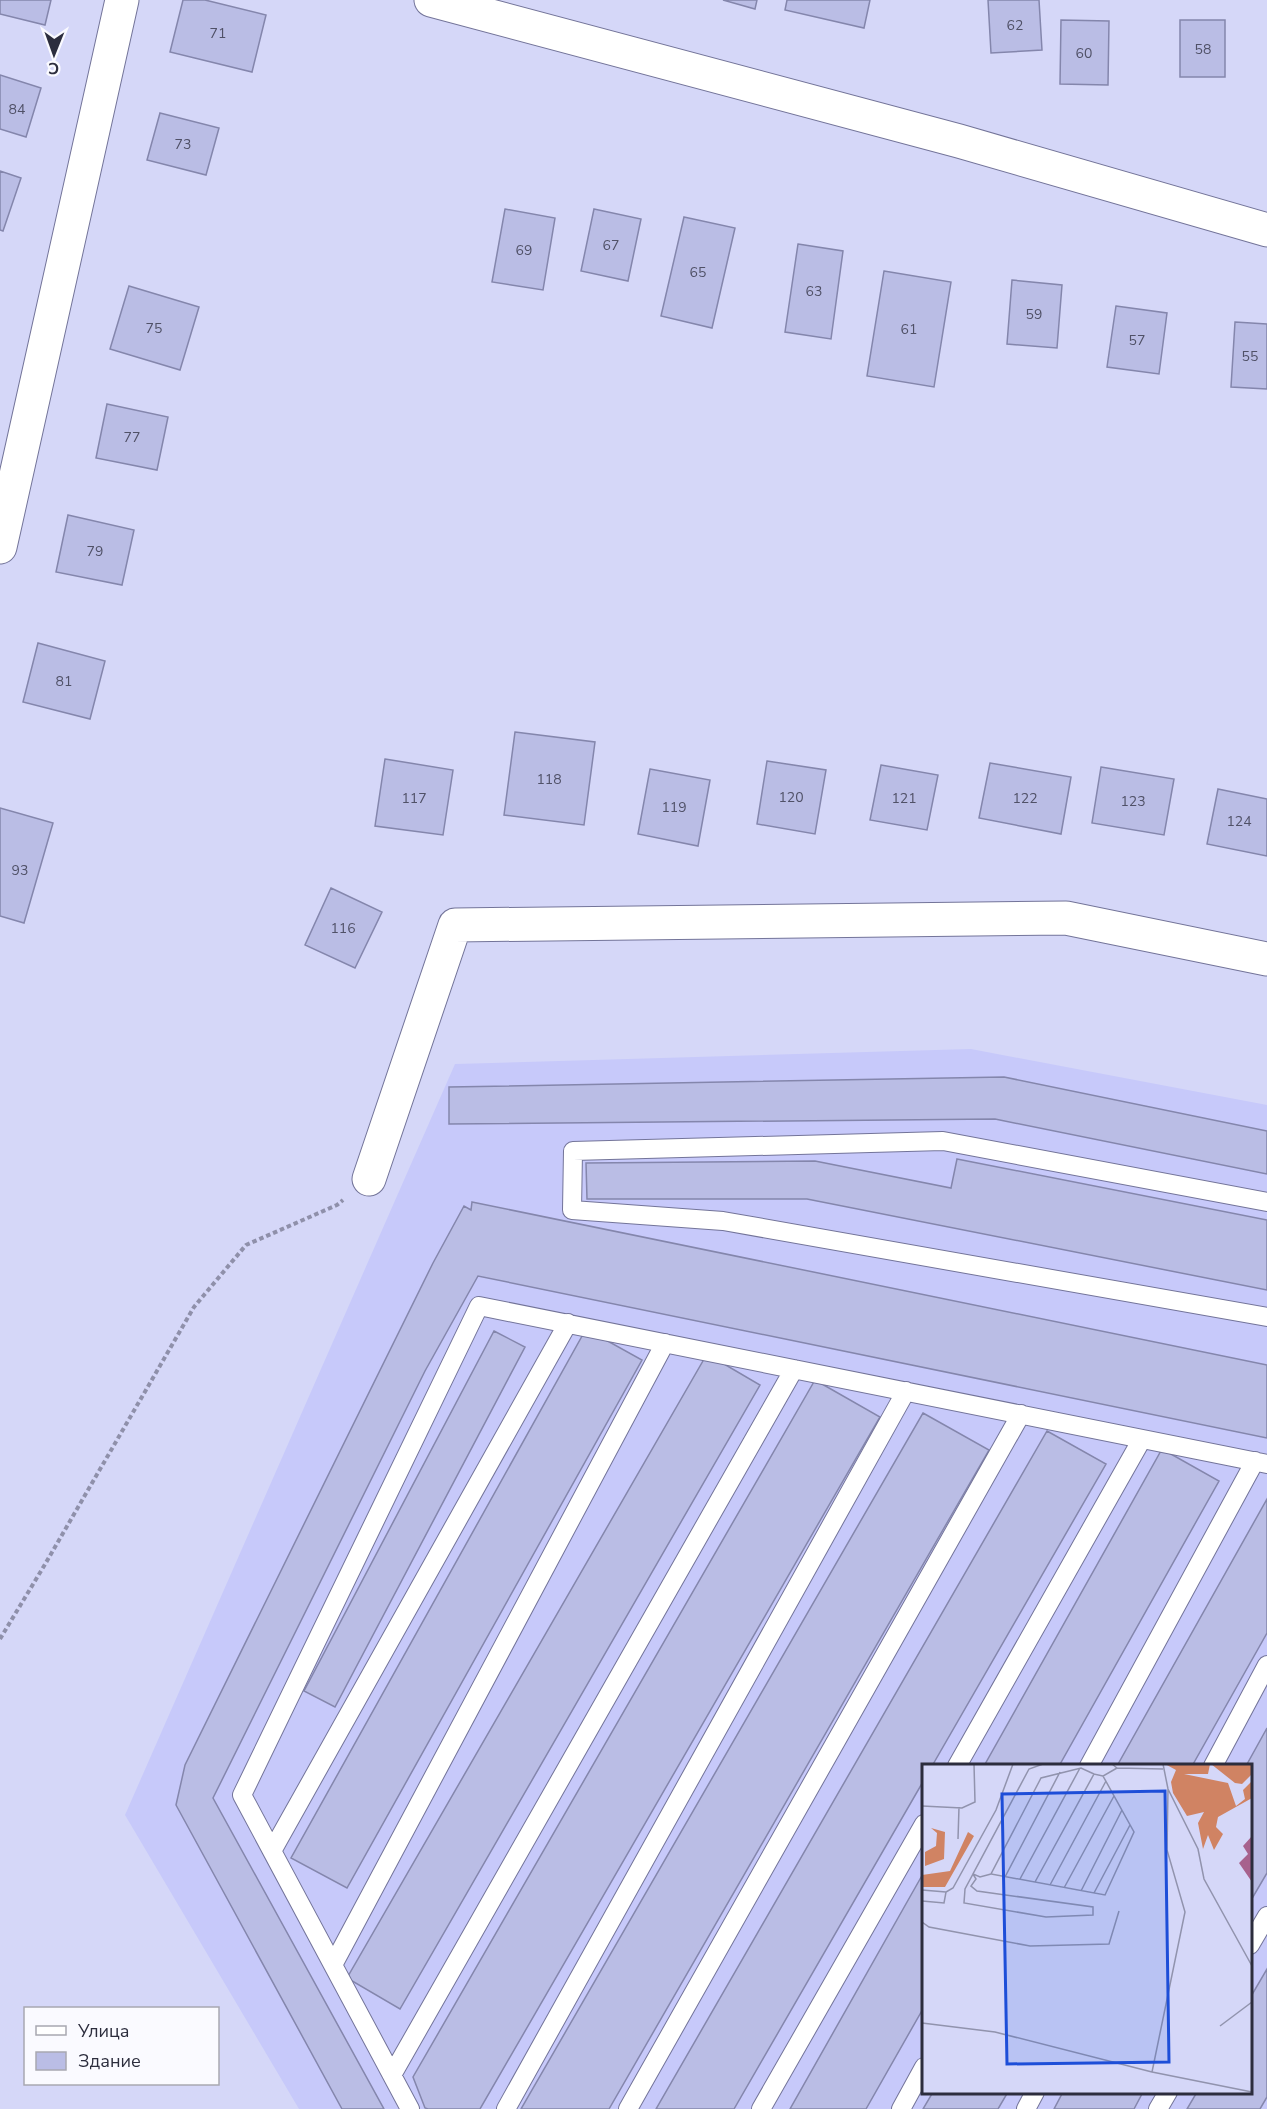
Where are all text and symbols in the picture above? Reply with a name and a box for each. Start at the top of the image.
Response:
house number: 62 [1007,16,1023,35]
north arrow [24,24,84,84]
house number: 71 [210,24,226,43]
house number: 58 [1195,40,1211,59]
house number: 60 [1076,44,1092,63]
text: С [48,57,59,79]
house number: 84 [9,100,25,119]
house number: 73 [175,135,191,154]
house number: 67 [603,236,619,255]
house number: 69 [516,241,532,260]
house number: 65 [690,263,706,282]
house number: 63 [806,282,822,301]
house number: 59 [1026,305,1042,324]
house number: 75 [146,319,162,338]
house number: 61 [901,320,917,339]
house number: 57 [1129,331,1145,350]
house number: 55 [1242,347,1258,366]
house number: 77 [124,428,140,447]
house number: 79 [87,542,103,561]
house number: 81 [56,672,72,691]
house number: 118 [536,770,562,789]
house number: 120 [778,788,804,807]
house number: 117 [401,789,427,808]
house number: 121 [891,789,917,808]
house number: 122 [1012,789,1038,808]
house number: 123 [1120,792,1146,811]
house number: 119 [661,798,687,817]
house number: 124 [1226,812,1252,831]
house number: 93 [12,861,28,880]
house number: 116 [330,919,356,938]
inset map [922,1764,1252,2094]
legend [24,2007,219,2085]
text: Улица [77,2019,129,2043]
text: Здание [78,2049,141,2073]

